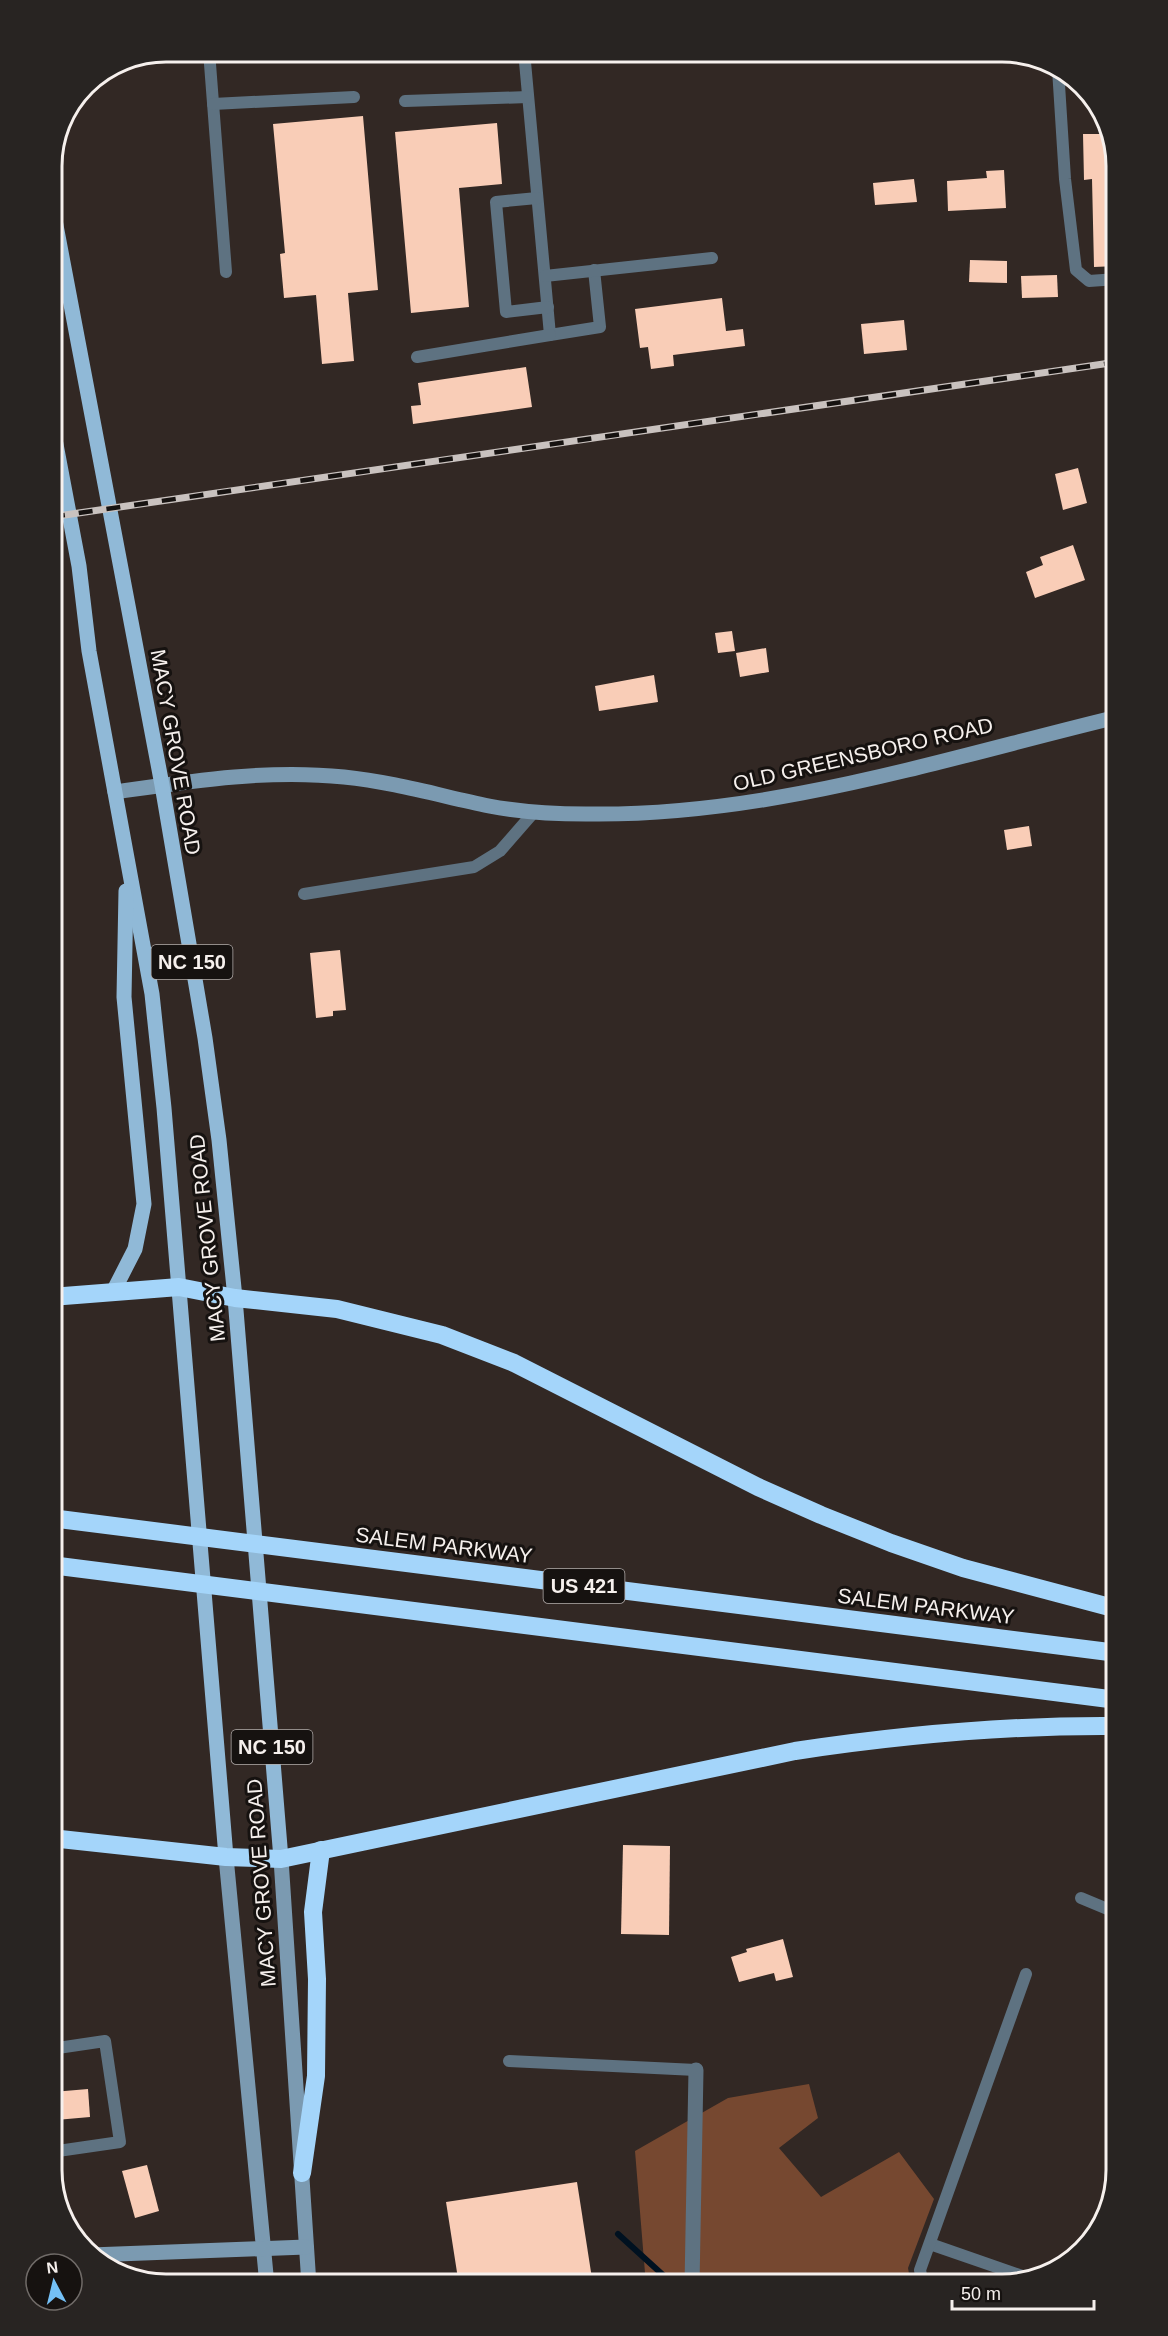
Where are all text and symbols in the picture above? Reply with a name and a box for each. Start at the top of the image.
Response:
street label: MACY GROVE ROAD [147,647,205,857]
street label: OLD GREENSBORO ROAD [731,713,995,795]
road number: NC 150 [152,945,232,979]
street label: MACY GROVE ROAD [185,1133,229,1343]
street label: SALEM PARKWAY [354,1523,534,1567]
road number: US 421 [544,1569,624,1603]
street label: SALEM PARKWAY [836,1584,1016,1628]
road number: NC 150 [232,1730,312,1764]
street label: MACY GROVE ROAD [242,1778,280,1988]
north arrow [24,2252,84,2312]
text: N [45,2258,59,2277]
scale bar [952,2273,1094,2311]
text: 50 m [961,2284,1001,2304]

